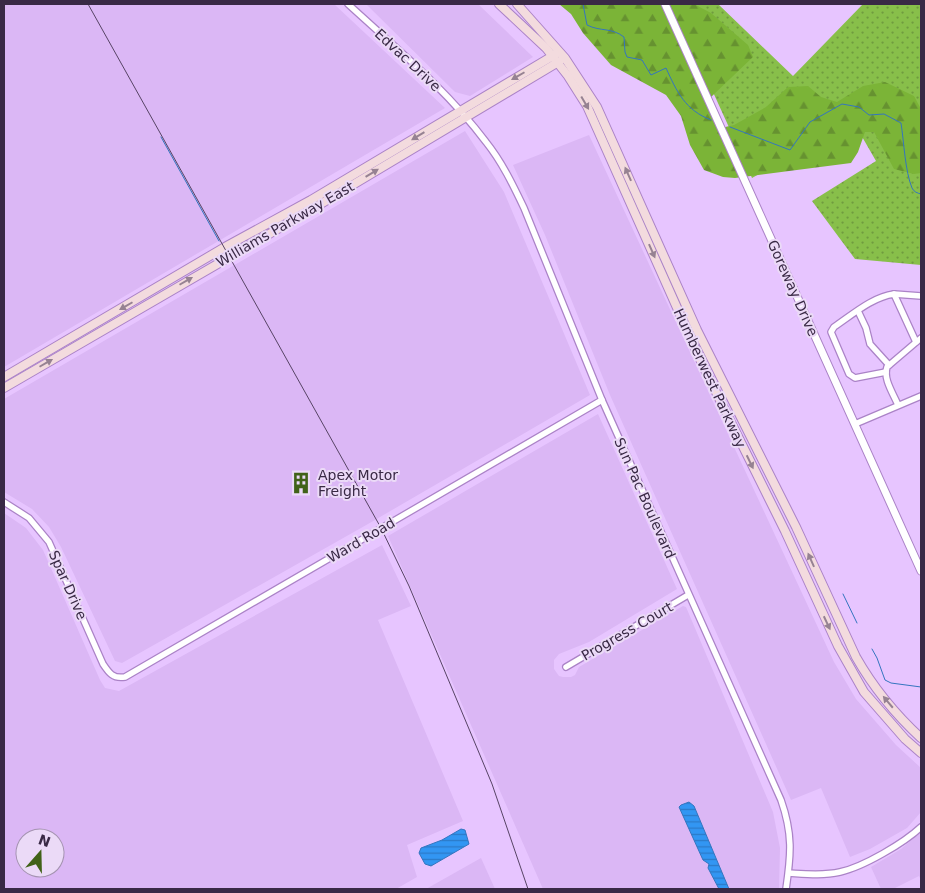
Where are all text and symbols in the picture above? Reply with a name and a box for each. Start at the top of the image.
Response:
street label: Edvac Drive [372,25,444,95]
one-way arrow [511,72,524,81]
one-way arrow [580,97,589,110]
one-way arrow [411,131,424,141]
one-way arrow [623,167,631,181]
one-way arrow [366,169,379,178]
street label: Williams Parkway East [213,178,357,270]
street label: Goreway Drive [765,237,821,339]
one-way arrow [648,244,656,258]
one-way arrow [179,277,193,285]
one-way arrow [119,302,134,310]
street label: Humberwest Parkway [671,306,749,450]
one-way arrow [39,359,52,368]
street label: Sun Pac Boulevard [611,435,679,561]
one-way arrow [746,455,754,469]
place label: Apex Motor Freight [318,467,398,499]
building icon: Apex Motor Freight [288,470,314,496]
street label: Ward Road [324,514,398,566]
street label: Spar Drive [46,548,90,622]
one-way arrow [806,553,814,567]
street label: Progress Court [579,598,676,664]
one-way arrow [823,616,832,631]
one-way arrow [882,696,893,709]
north arrow [15,828,65,878]
text: N [36,831,53,850]

